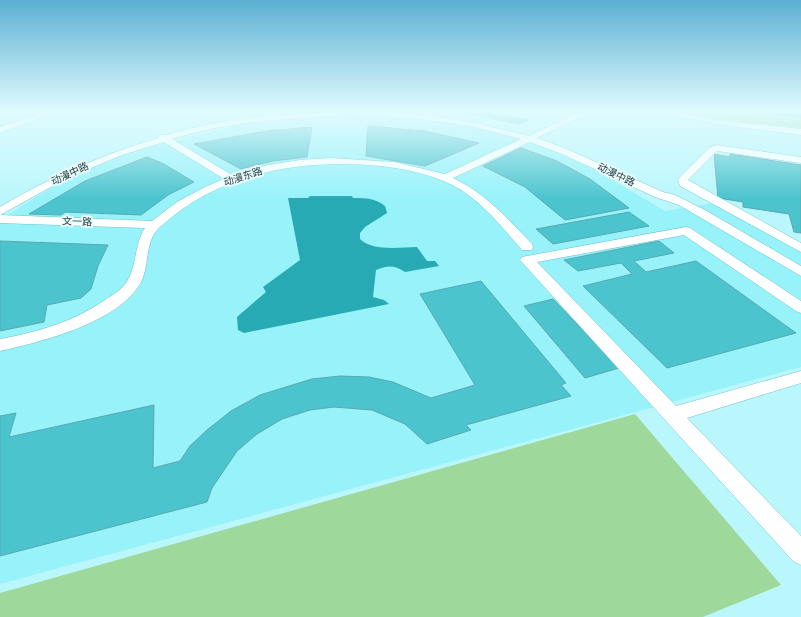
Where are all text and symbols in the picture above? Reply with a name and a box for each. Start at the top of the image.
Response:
street label: 动漫中路 [49,160,90,187]
street label: 动漫中路 [596,161,637,188]
street label: 动漫东路 [222,165,264,188]
street label: 文一路 [62,215,92,228]

